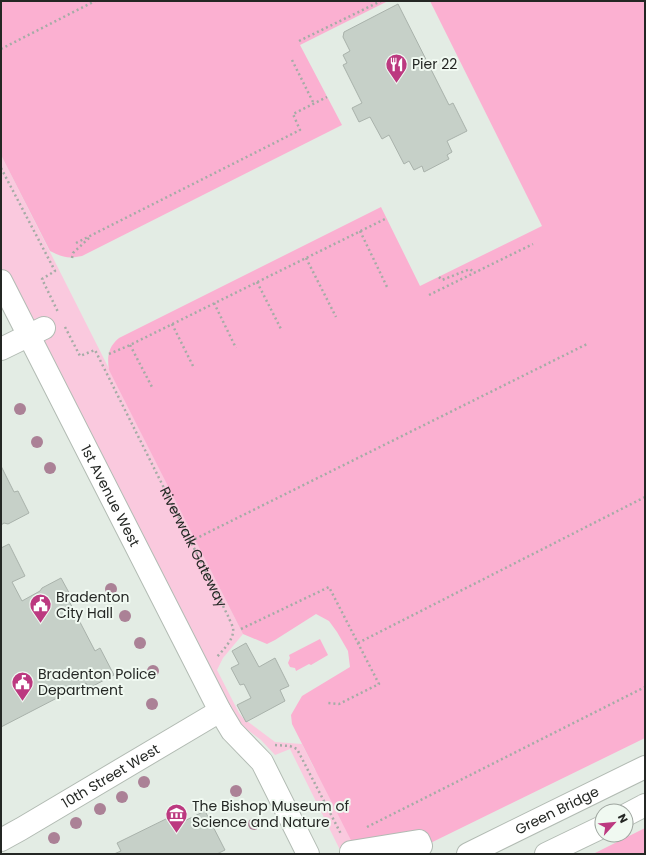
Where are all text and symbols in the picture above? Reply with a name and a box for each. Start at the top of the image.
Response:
restaurant icon: Pier 22 [383,51,409,84]
place label: Pier 22 [412,54,457,74]
street label: 1st Avenue West [76,441,145,550]
street label: Riverwalk Gateway [155,483,232,611]
place label: Bradenton City Hall [56,587,129,623]
public building icon: Bradenton City Hall [28,592,54,625]
place label: Bradenton Police Department [38,664,157,700]
public building icon: Bradenton Police Department [10,669,36,702]
street label: 10th Street West [58,739,163,813]
street label: Green Bridge [512,781,602,839]
place label: The Bishop Museum of Science and Nature [192,796,349,832]
museum icon: The Bishop Museum of Science and Nature [163,801,189,834]
north arrow [594,803,634,843]
text: N [614,811,632,826]

